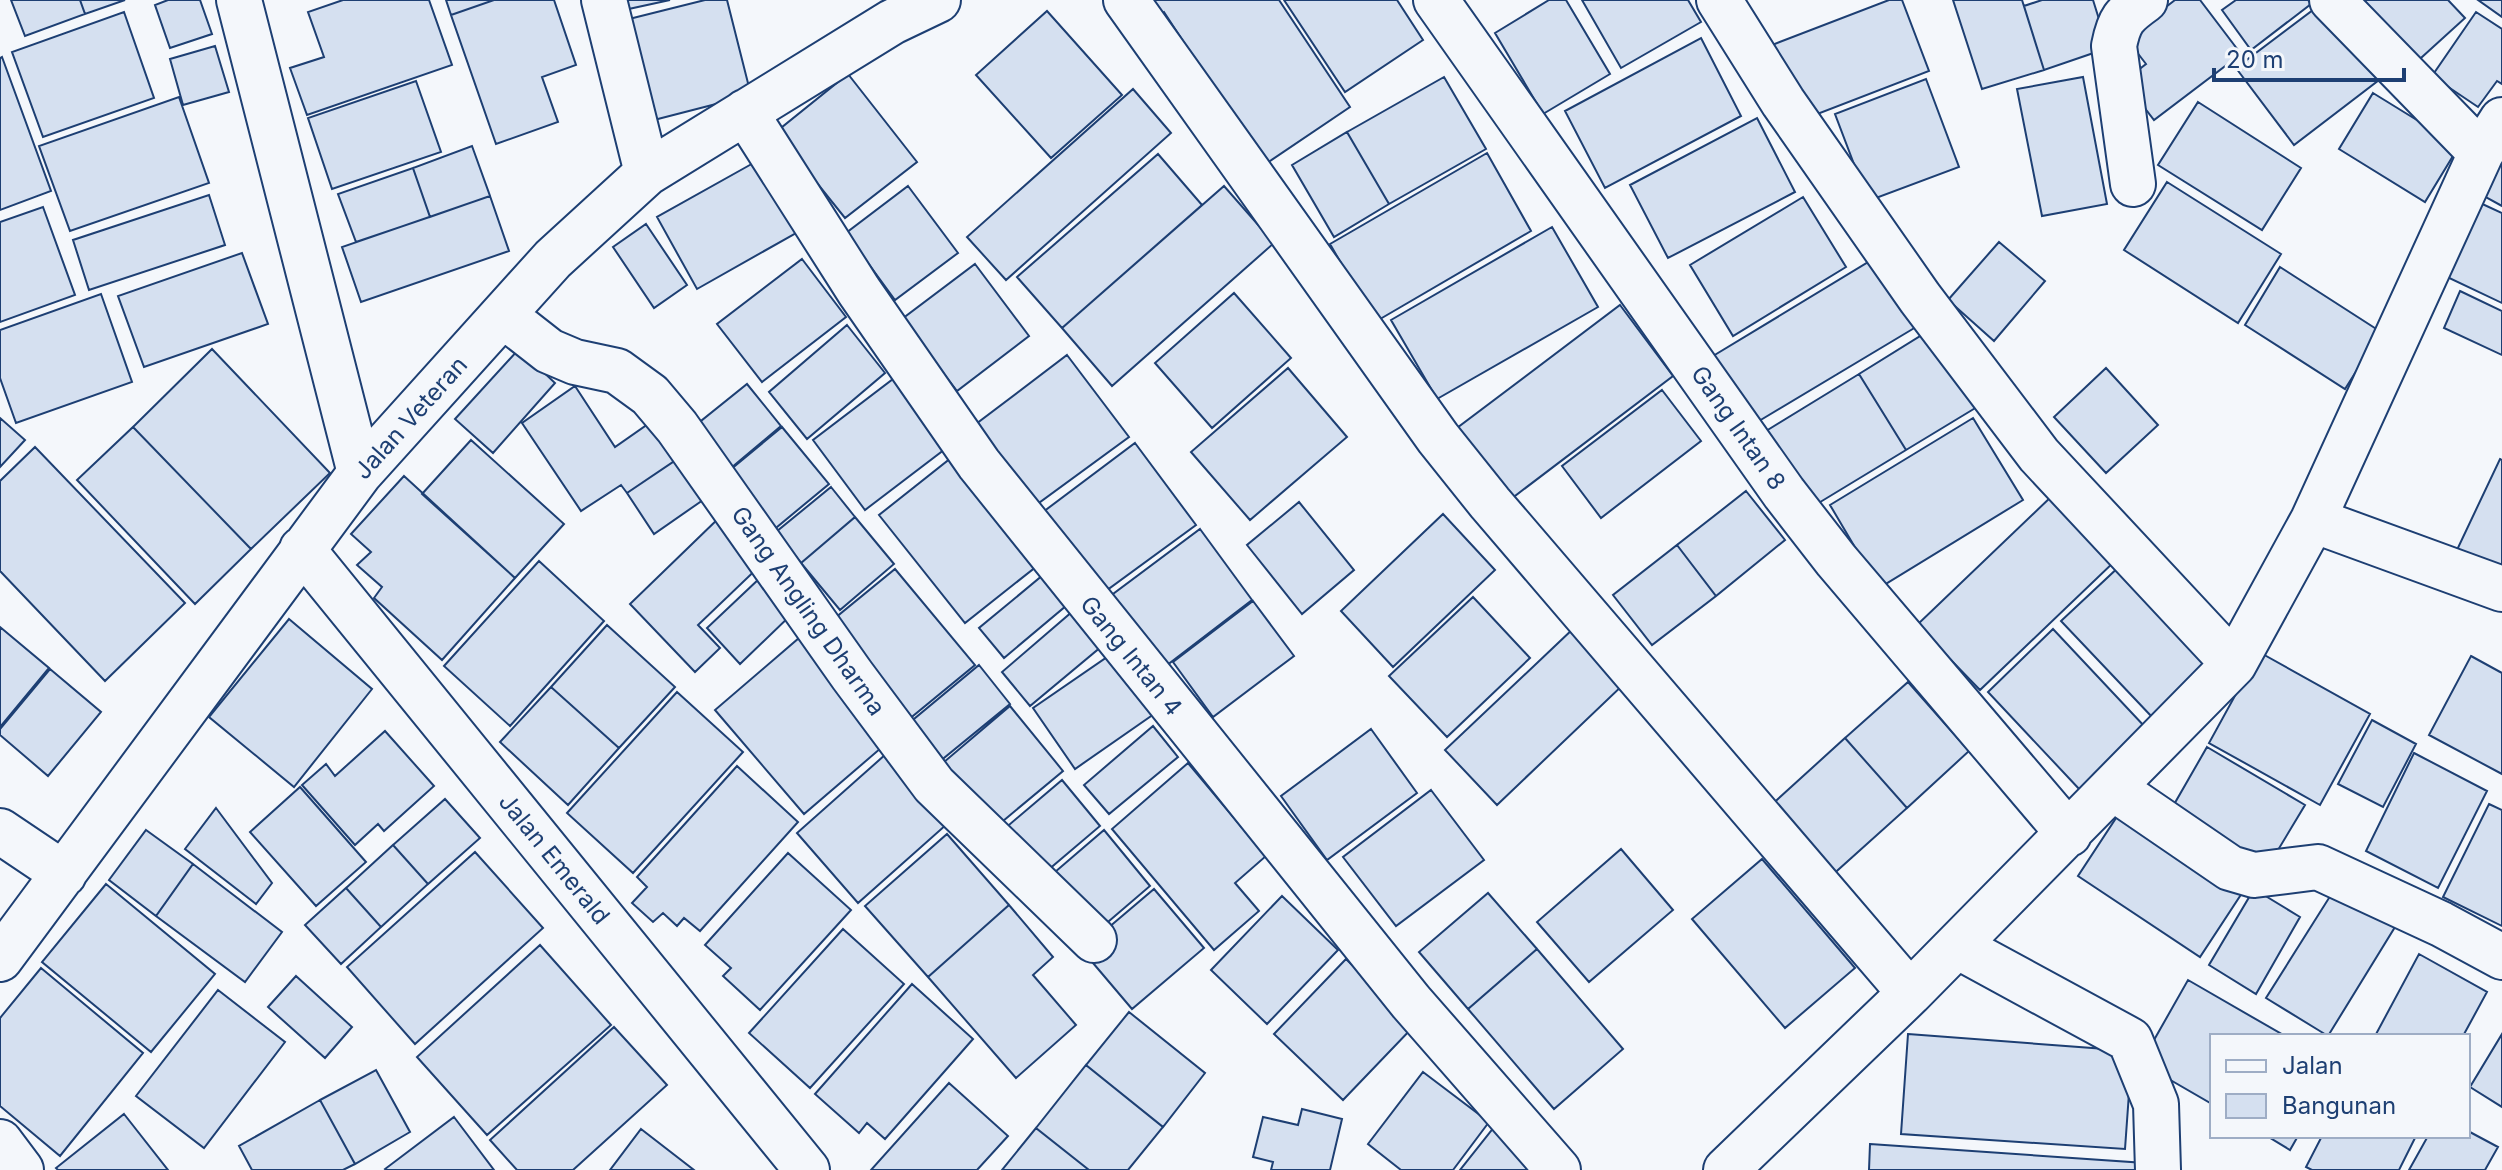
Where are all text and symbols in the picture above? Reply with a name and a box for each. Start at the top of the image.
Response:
scale bar [2214,32,2404,82]
text: 20 m [2226,45,2284,74]
street label: Jalan Veteran [348,350,473,485]
street label: Gang Intan 8 [1685,360,1792,495]
street label: Gang Angling Dharma [725,501,892,721]
street label: Gang Intan 4 [1074,590,1188,721]
street label: Jalan Emerald [493,787,616,930]
legend [2210,1034,2470,1138]
text: Jalan [2282,1051,2343,1080]
text: Bangunan [2282,1091,2396,1120]

